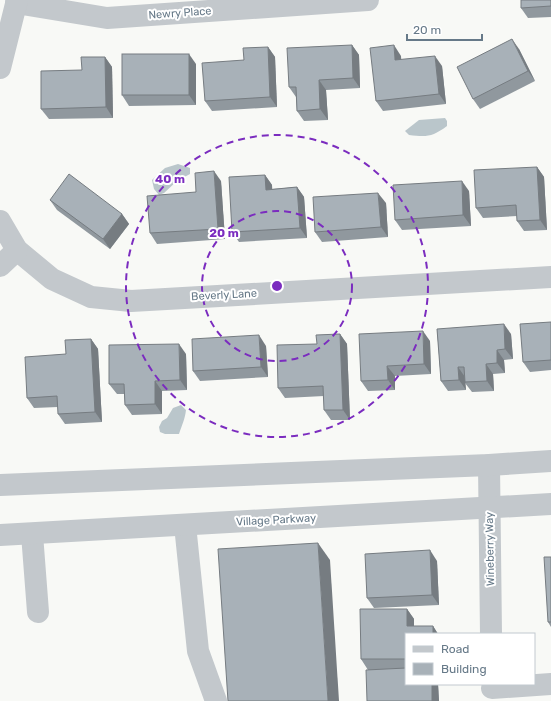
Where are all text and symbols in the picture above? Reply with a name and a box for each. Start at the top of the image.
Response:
street label: Newry Place [148,4,212,22]
scale bar [407,16,482,42]
text: 20 m [413,23,441,37]
text: 40 m [155,172,185,186]
text: 20 m [209,226,239,240]
centre of rings [270,279,284,293]
street label: Beverly Lane [191,287,257,303]
street label: Village Parkway [236,511,316,529]
street label: Wineberry Way [483,512,497,586]
legend [405,633,535,685]
text: Road [441,642,469,656]
text: Building [441,662,487,676]

